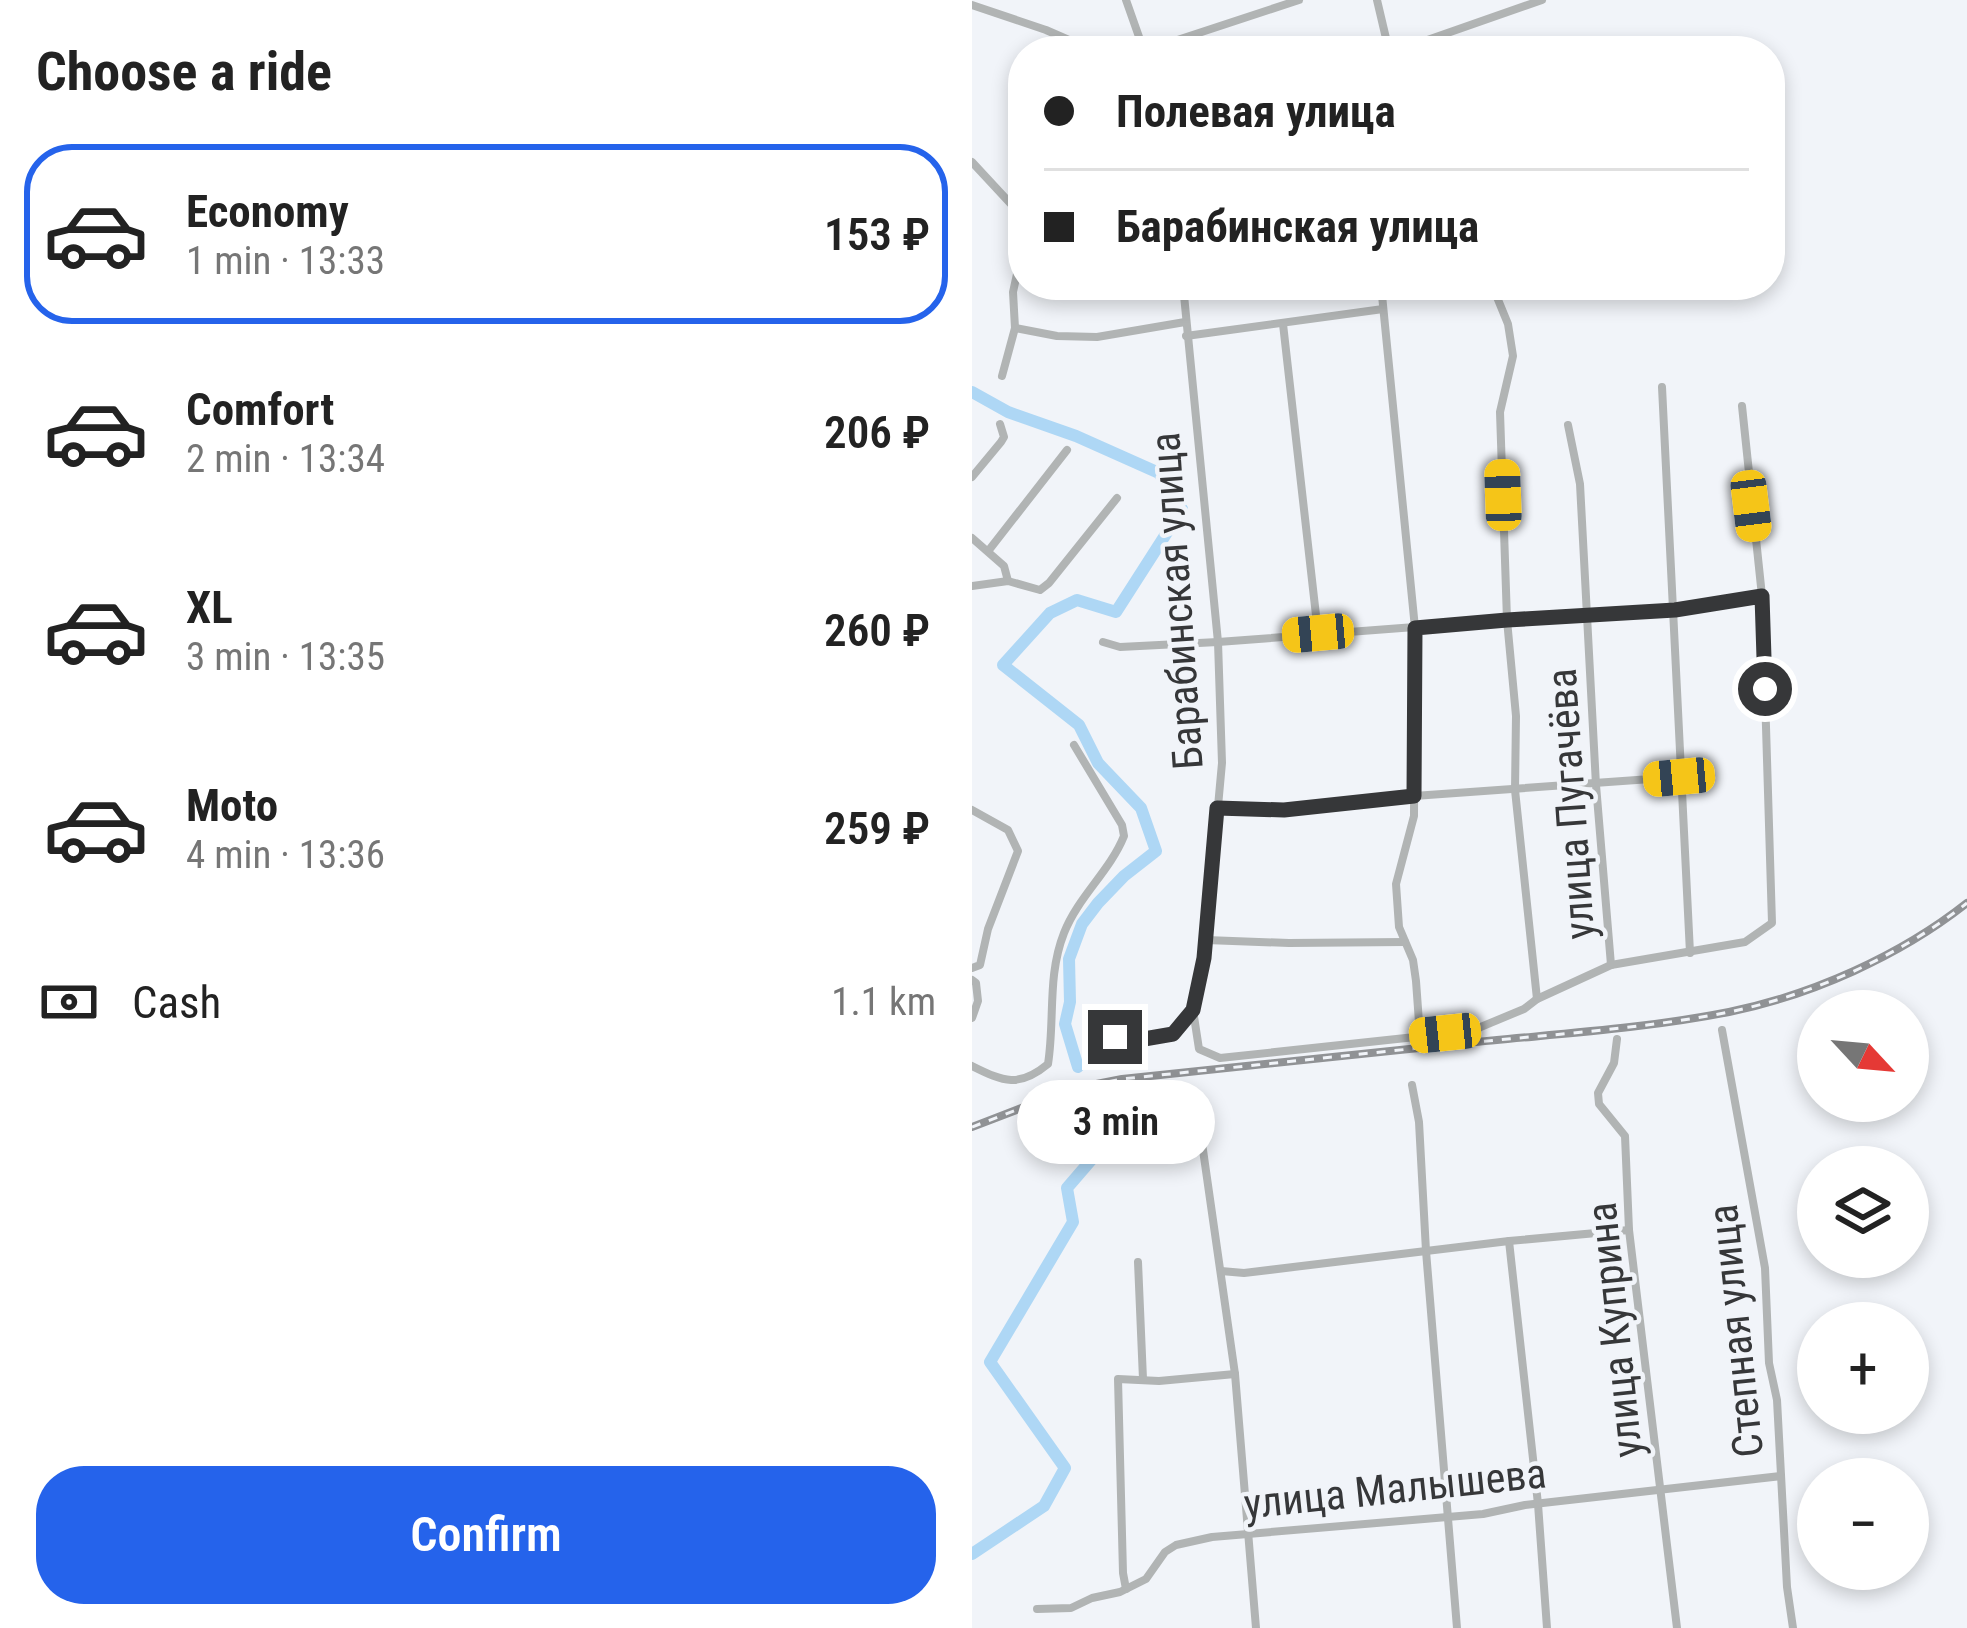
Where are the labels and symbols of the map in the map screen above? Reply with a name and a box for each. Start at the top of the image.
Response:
street label: Барабинская улица [1140,431,1213,771]
car [1484,458,1522,532]
car [1729,468,1773,544]
car [1281,612,1355,654]
route start [1738,662,1792,716]
street label: улица Пугачёва [1537,667,1604,941]
car [1642,756,1716,798]
north arrow [1797,990,1929,1122]
route end [1088,1010,1142,1064]
car [1407,1011,1483,1055]
callout: 3 min [1016,1079,1214,1163]
street label: улица Куприна [1577,1200,1652,1460]
street label: Степная улица [1698,1202,1773,1460]
street label: улица Малышева [1242,1448,1549,1529]

